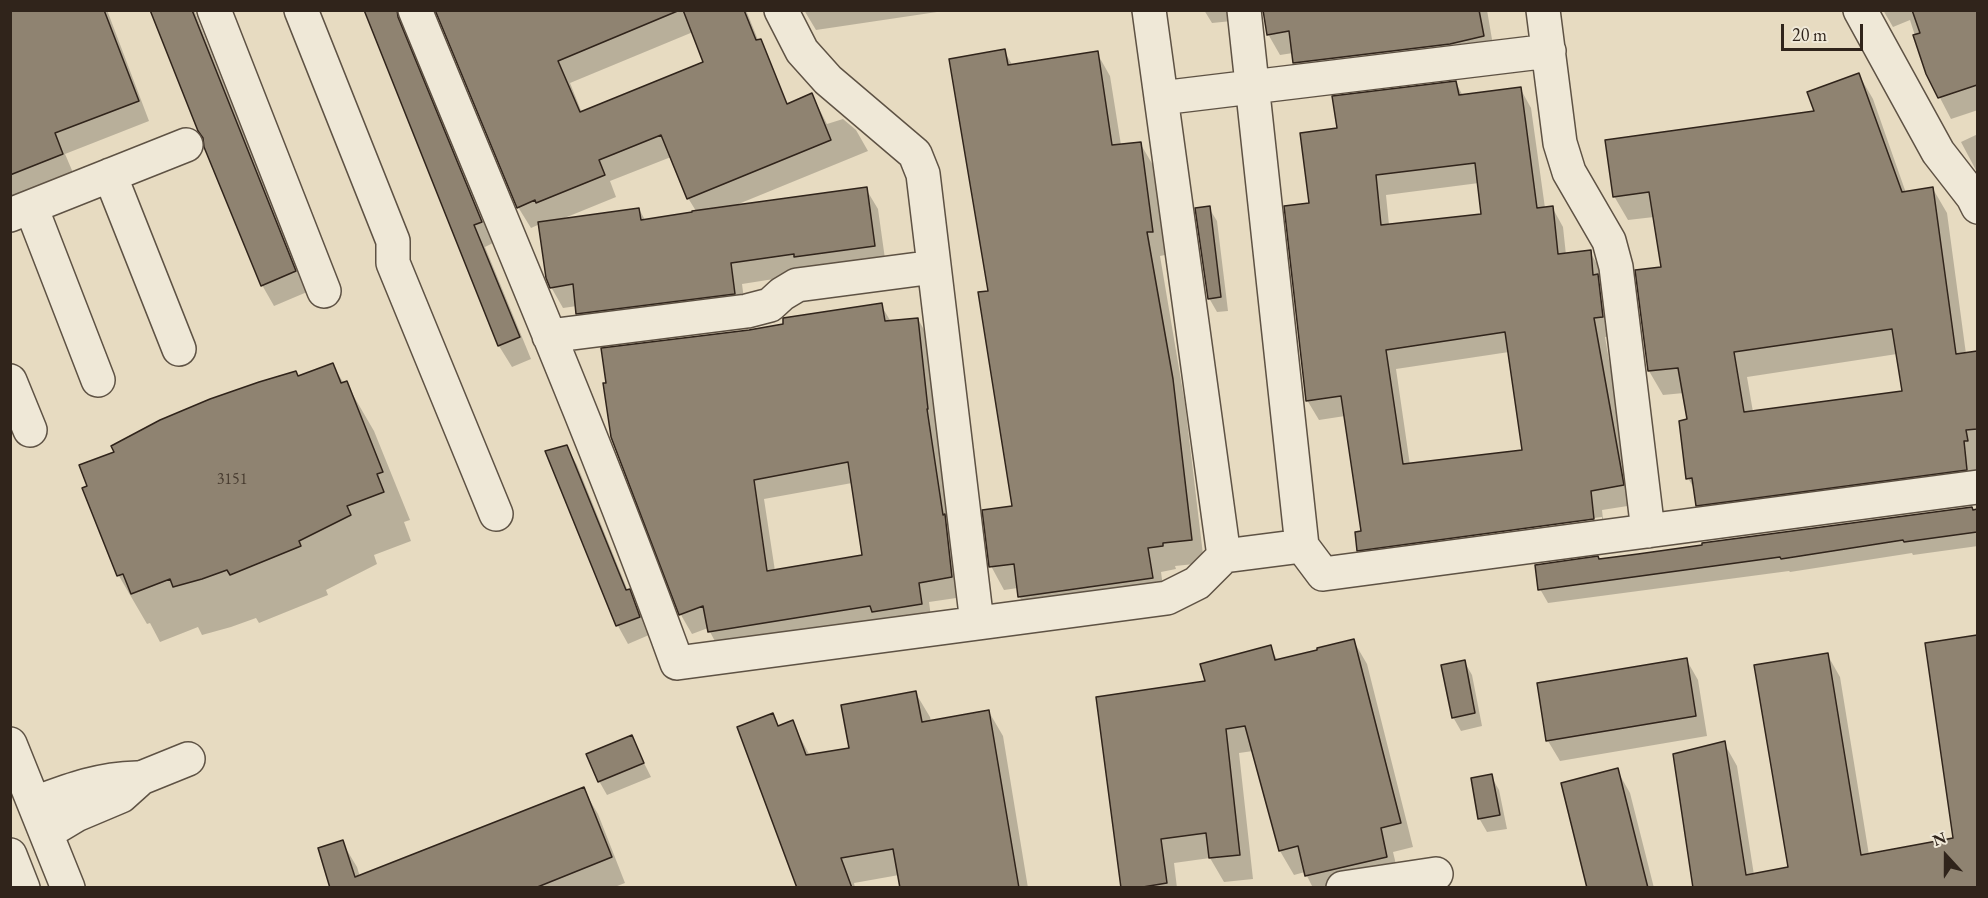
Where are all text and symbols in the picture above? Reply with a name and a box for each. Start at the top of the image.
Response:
scale bar [1784,12,1866,50]
text: 20 m [1792,23,1827,46]
house number: 3151 [217,470,247,490]
north arrow [1916,826,1976,886]
text: N [1930,827,1949,851]

